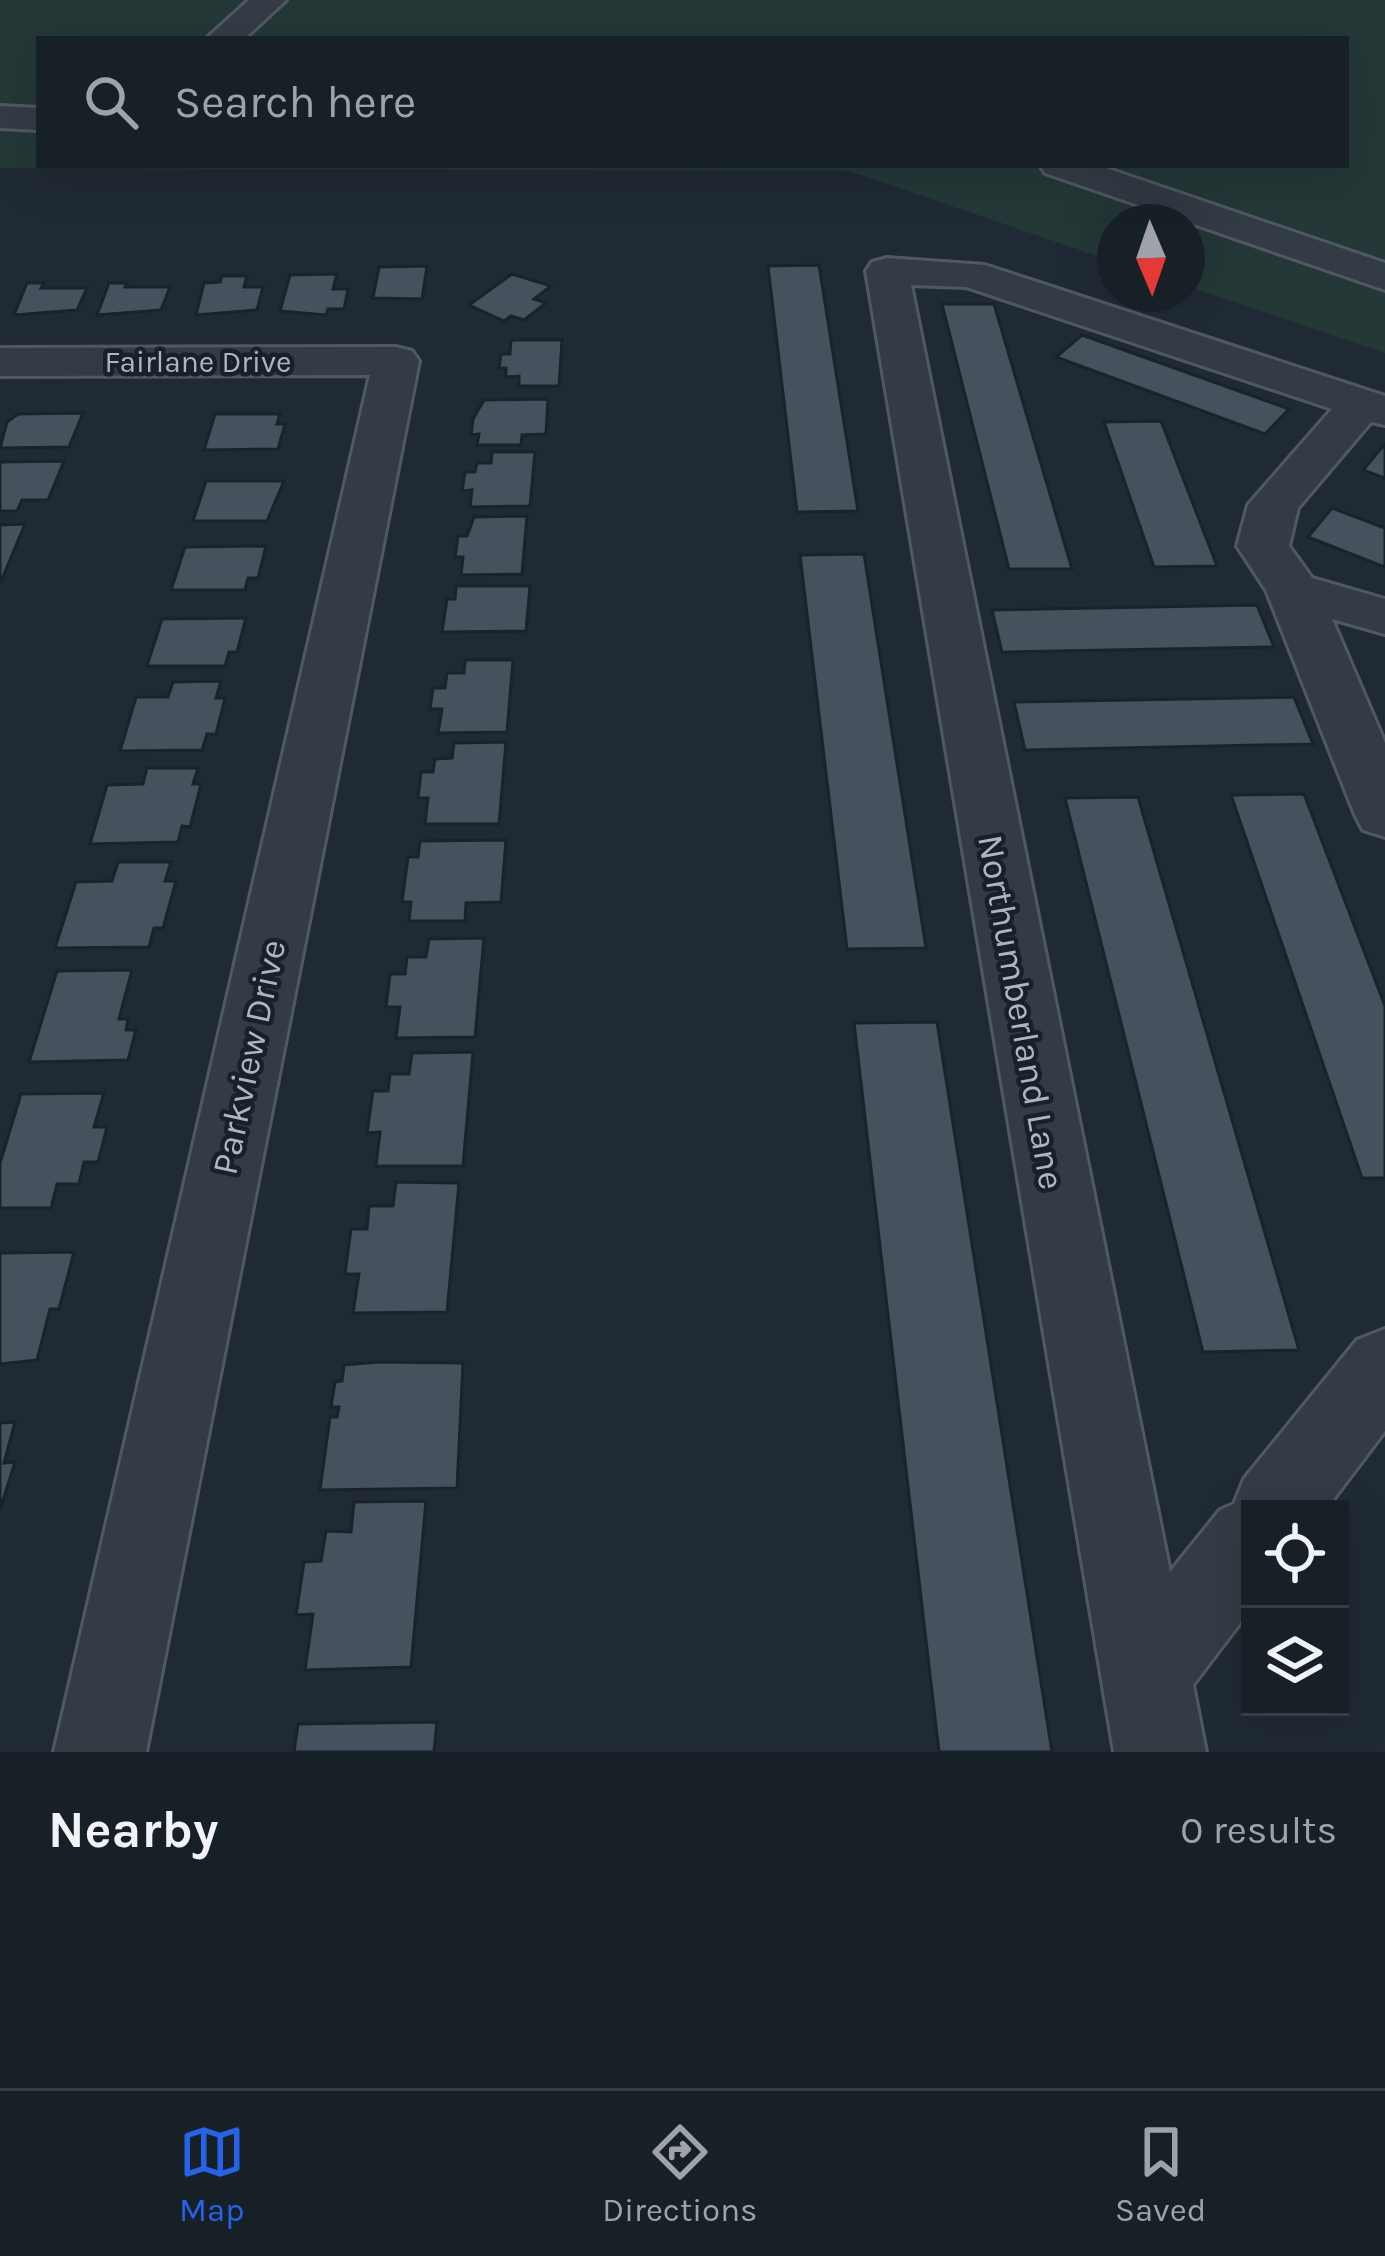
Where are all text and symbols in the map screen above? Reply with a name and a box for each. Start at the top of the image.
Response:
search box [36,36,1349,168]
icon: search [78,69,144,135]
text: Search here [174,76,416,128]
north arrow [1097,204,1205,312]
street label: Fairlane Drive [105,344,291,380]
street label: Northumberland Lane [969,832,1073,1193]
street label: Parkview Drive [204,936,294,1178]
map controls [1241,1500,1349,1716]
button: locate [1241,1500,1349,1608]
button: layers [1241,1608,1349,1716]
text: Nearby [48,1800,218,1860]
text: 0 results [1180,1807,1337,1853]
tab: Map [179,2119,245,2229]
tab: Directions [602,2119,757,2229]
tab: Saved [1115,2119,1206,2229]

